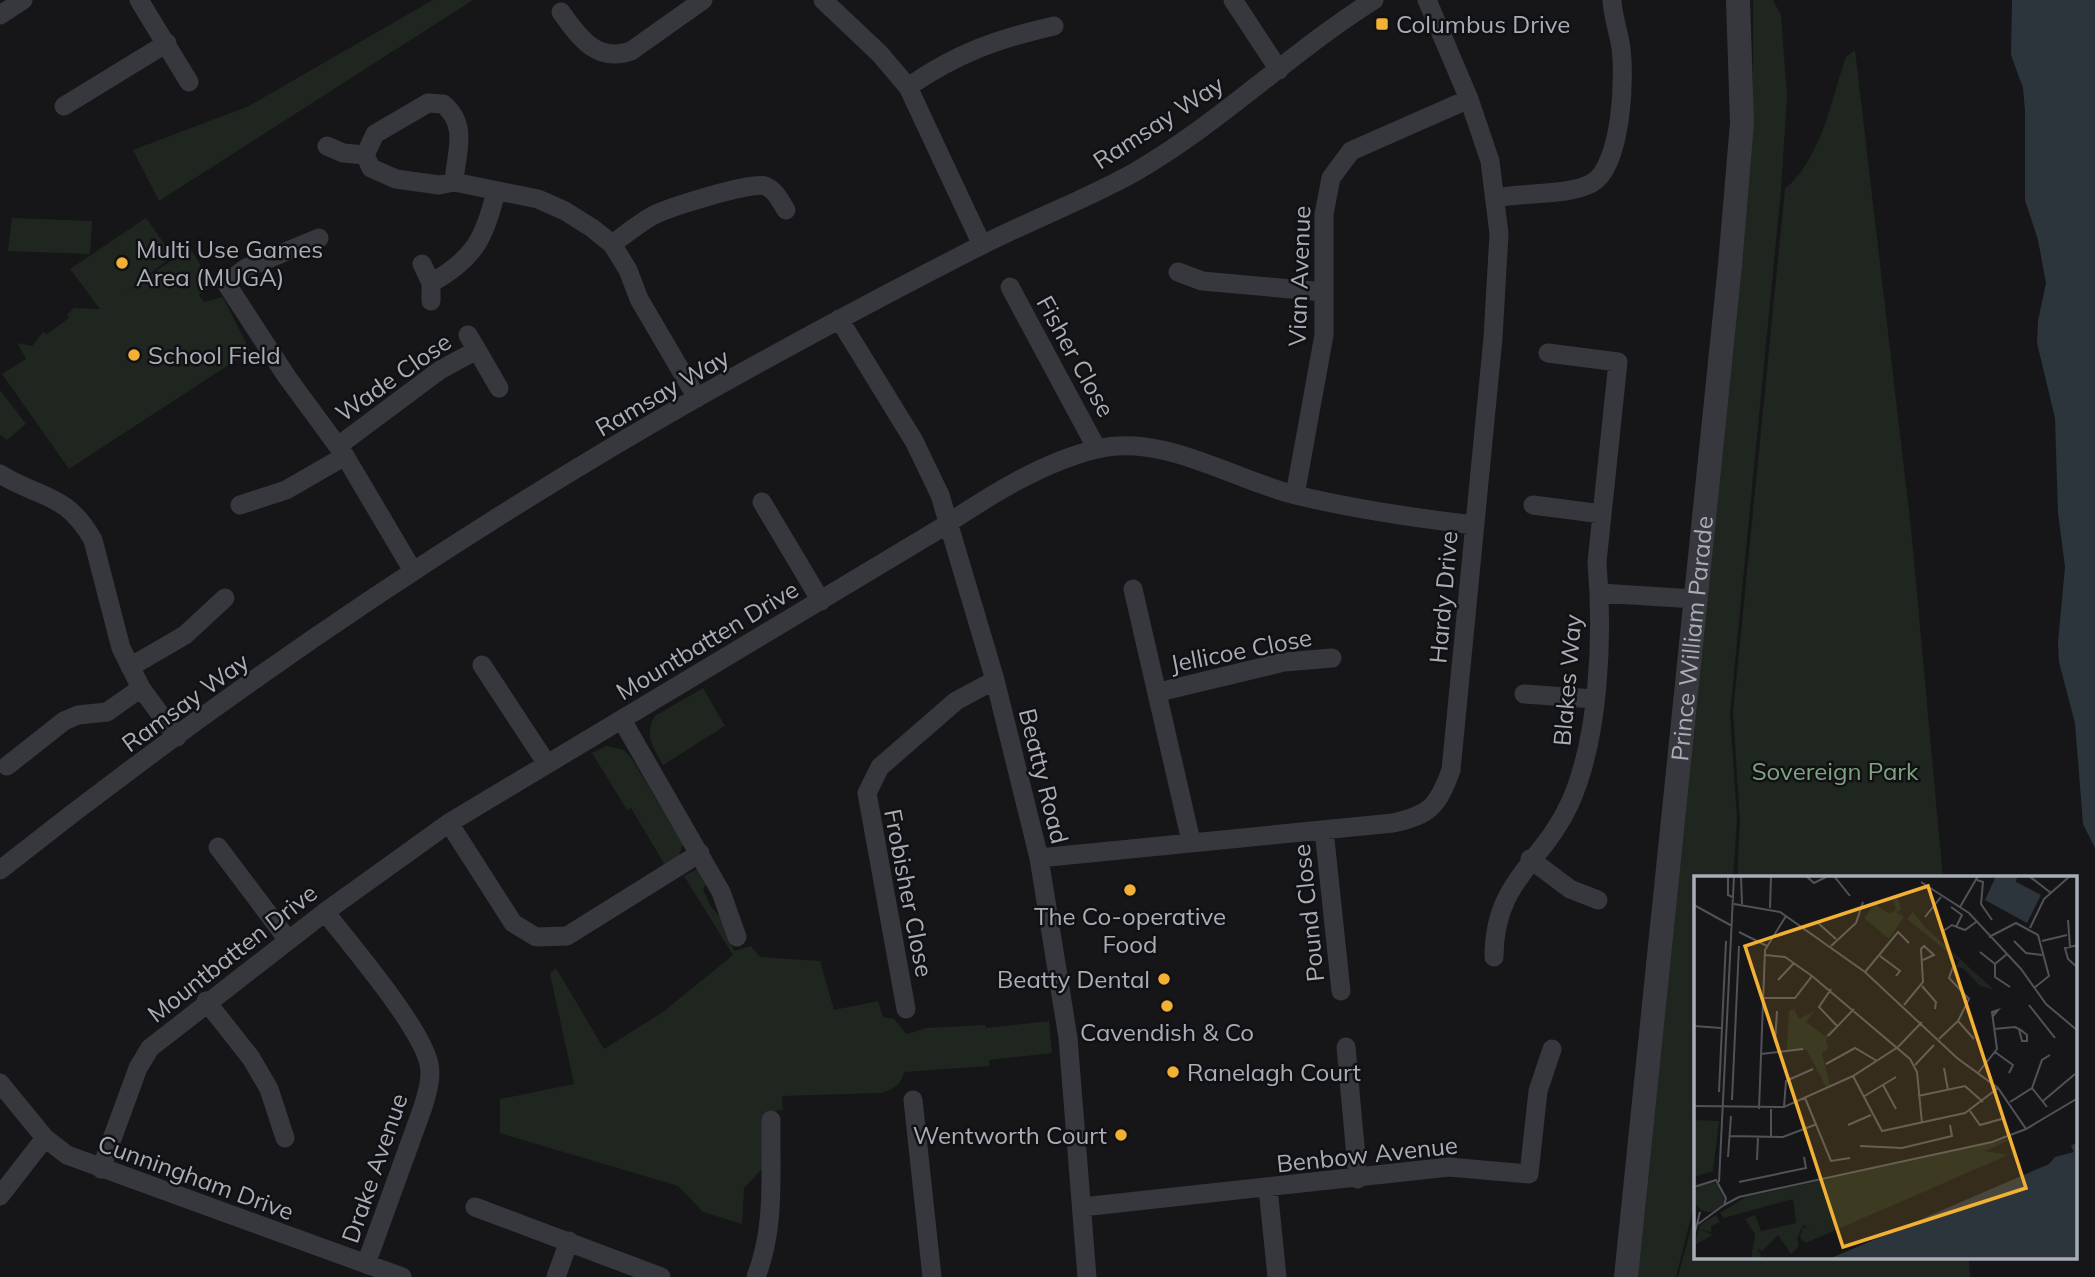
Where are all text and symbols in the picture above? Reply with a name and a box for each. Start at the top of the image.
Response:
place label: Columbus Drive [1396,9,1570,39]
marker: Columbus Drive [1374,16,1390,32]
street label: Ramsay Way [1087,69,1229,175]
street label: Vian Avenue [1282,205,1316,347]
place label: Multi Use Games Area (MUGA) [136,234,323,292]
marker: Multi Use Games Area (MUGA) [114,255,130,271]
street label: Fisher Close [1030,290,1122,422]
street label: Wade Close [329,326,457,428]
place label: School Field [148,340,281,370]
street label: Ramsay Way [590,341,734,442]
marker: School Field [126,347,142,363]
street label: Prince William Parade [1664,514,1719,762]
street label: Hardy Drive [1422,530,1464,664]
street label: Mountbatten Drive [610,574,804,706]
street label: Blakes Way [1546,613,1588,747]
street label: Jellicoe Close [1168,622,1314,678]
street label: Ramsay Way [116,646,255,758]
street label: Beatty Road [1013,705,1075,847]
park label: Sovereign Park [1752,756,1919,786]
street label: Frobisher Close [878,806,940,980]
street label: Pound Close [1286,843,1330,983]
inset map [1694,876,2078,1260]
street label: Mountbatten Drive [141,877,323,1029]
marker: The Co-operative Food [1122,882,1138,898]
place label: The Co-operative Food [1034,901,1226,959]
place label: Beatty Dental [997,964,1150,994]
marker: Beatty Dental [1156,971,1172,987]
marker: Cavendish & Co [1159,998,1175,1014]
place label: Cavendish & Co [1080,1017,1254,1047]
place label: Ranelagh Court [1187,1057,1361,1087]
marker: Ranelagh Court [1165,1064,1181,1080]
street label: Drake Avenue [334,1089,414,1247]
place label: Wentworth Court [913,1120,1107,1150]
marker: Wentworth Court [1113,1127,1129,1143]
street label: Cunningham Drive [94,1128,298,1226]
street label: Benbow Avenue [1275,1130,1459,1178]

